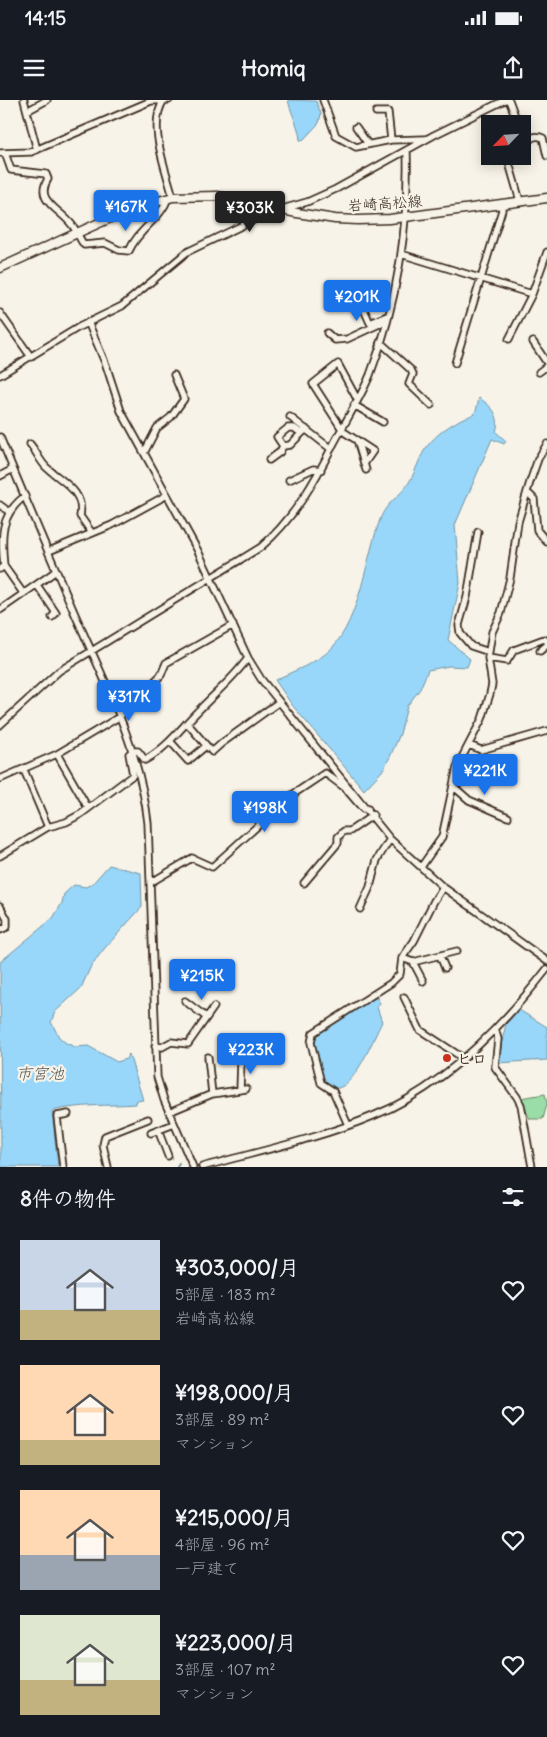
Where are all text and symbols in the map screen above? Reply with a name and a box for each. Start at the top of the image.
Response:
text: 14:15 [25,6,66,30]
icon: menu [20,54,48,82]
text: Homiq [241,54,306,82]
icon: share [499,54,527,82]
north arrow [481,115,531,165]
map controls [481,115,531,165]
pin: ¥167K [91,190,161,232]
pin: ¥303K [215,190,285,233]
street label: 岩崎高松線 [347,191,423,215]
text: ¥167K [105,196,147,216]
text: ¥303K [226,197,274,217]
pin: ¥201K [322,280,392,322]
text: ¥201K [335,286,379,306]
pin: ¥317K [94,680,164,722]
text: ¥317K [108,686,150,706]
pin: ¥221K [450,754,520,796]
text: ¥221K [463,760,507,780]
pin: ¥198K [230,790,300,833]
text: ¥198K [243,797,287,817]
pin: ¥215K [167,958,237,1001]
text: ¥215K [180,965,224,985]
pin: ¥223K [216,1032,286,1075]
text: ¥223K [228,1039,274,1059]
place label: ヒロ [457,1049,487,1068]
marker: ヒロ [441,1052,453,1064]
water label: 市宮池 [16,1063,65,1083]
icon: filters [499,1183,527,1211]
text: 8件の物件 [20,1185,116,1212]
text: ¥303,000/月 [175,1254,299,1281]
icon: home [60,1260,120,1320]
icon: heart [499,1276,527,1304]
text: 5部屋 · 183 m² [175,1284,276,1304]
text: 岩崎高松線 [175,1308,255,1328]
text: ¥198,000/月 [175,1379,294,1406]
icon: home [60,1385,120,1445]
icon: heart [499,1401,527,1429]
text: 3部屋 · 89 m² [175,1409,270,1429]
text: マンション [175,1433,254,1453]
text: ¥215,000/月 [175,1504,293,1531]
icon: home [60,1510,120,1570]
icon: heart [499,1526,527,1554]
text: 4部屋 · 96 m² [175,1534,270,1554]
text: 一戸建て [175,1558,239,1578]
text: ¥223,000/月 [175,1629,297,1656]
icon: home [60,1635,120,1695]
icon: heart [499,1651,527,1679]
text: 3部屋 · 107 m² [175,1659,276,1679]
text: マンション [175,1683,254,1703]

